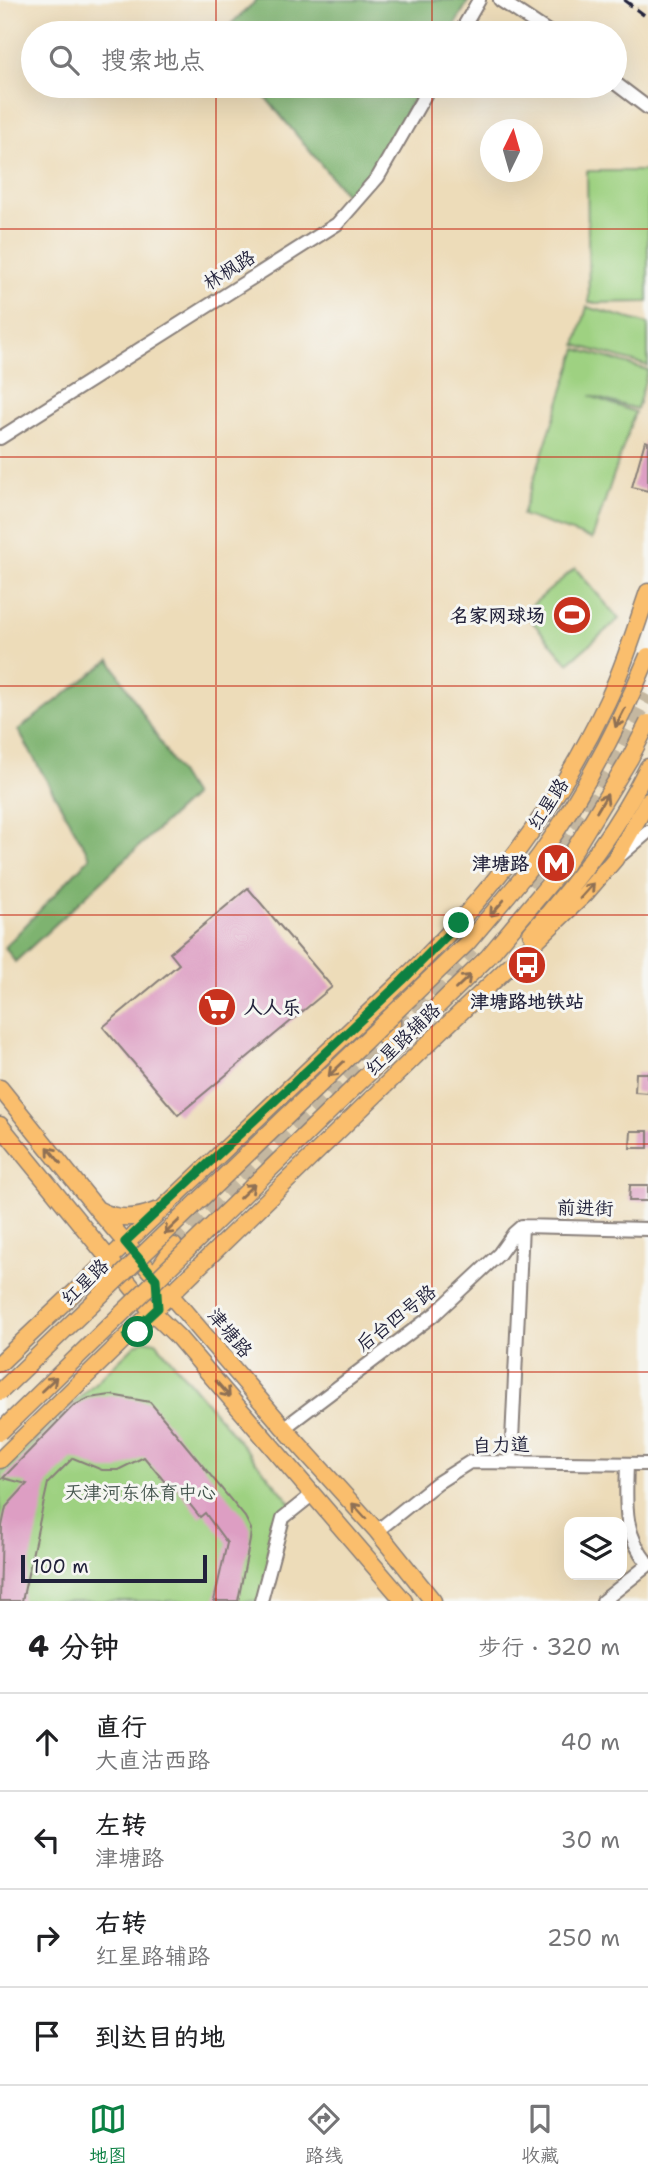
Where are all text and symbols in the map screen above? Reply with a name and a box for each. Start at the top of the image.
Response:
search box [21,21,627,98]
icon: search [45,41,83,79]
text: 搜索地点 [101,42,205,77]
north arrow [480,119,543,182]
street label: 林枫路 [198,244,260,296]
sports icon: 名家网球场 [551,594,593,636]
place label: 名家网球场 [450,603,545,628]
one-way arrow [613,707,627,728]
street label: 红星路 [522,773,574,835]
one-way arrow [595,794,610,813]
metro station icon: 津塘路 [535,842,577,884]
place label: 津塘路 [472,851,529,876]
one-way arrow [579,883,596,900]
one-way arrow [489,899,505,917]
route end [443,907,474,938]
bus stop icon: 津塘路地铁站 [506,944,548,986]
one-way arrow [454,973,471,990]
supermarket icon: 人人乐 [196,986,238,1028]
place label: 津塘路地铁站 [470,989,584,1014]
place label: 人人乐 [244,995,301,1020]
street label: 红星路辅路 [360,997,446,1081]
one-way arrow [328,1061,345,1078]
one-way arrow [46,1147,62,1165]
one-way arrow [238,1183,255,1200]
street label: 前进街 [556,1195,614,1221]
one-way arrow [164,1218,181,1235]
street label: 红星路 [56,1253,114,1311]
street label: 后台四号路 [351,1279,441,1357]
street label: 津塘路 [202,1303,258,1363]
route start [122,1316,153,1347]
one-way arrow [40,1376,57,1393]
one-way arrow [215,1380,231,1398]
street label: 自力道 [472,1432,530,1458]
park label: 天津河东体育中心 [64,1480,216,1505]
one-way arrow [351,1502,367,1520]
map controls [564,1517,627,1580]
button: layers [564,1517,627,1580]
scale bar [21,1552,206,1584]
text: 100 m [32,1554,89,1579]
text: 4 分钟 [28,1626,119,1667]
text: 步行 · 320 m [478,1632,620,1662]
text: 直行 [95,1709,147,1744]
icon: ahead [28,1723,66,1761]
text: 40 m [560,1727,620,1757]
text: 大直沽西路 [95,1745,210,1775]
text: 左转 [95,1807,147,1842]
icon: left [28,1821,66,1859]
text: 30 m [561,1825,620,1855]
text: 津塘路 [95,1843,164,1873]
text: 右转 [95,1905,147,1940]
icon: right [28,1919,66,1957]
text: 250 m [547,1923,620,1953]
text: 红星路辅路 [95,1941,210,1971]
icon: arrive [28,2017,66,2055]
text: 到达目的地 [95,2019,225,2054]
tab: 地图 [89,2100,127,2168]
tab: 路线 [305,2100,343,2168]
tab: 收藏 [521,2100,559,2168]

